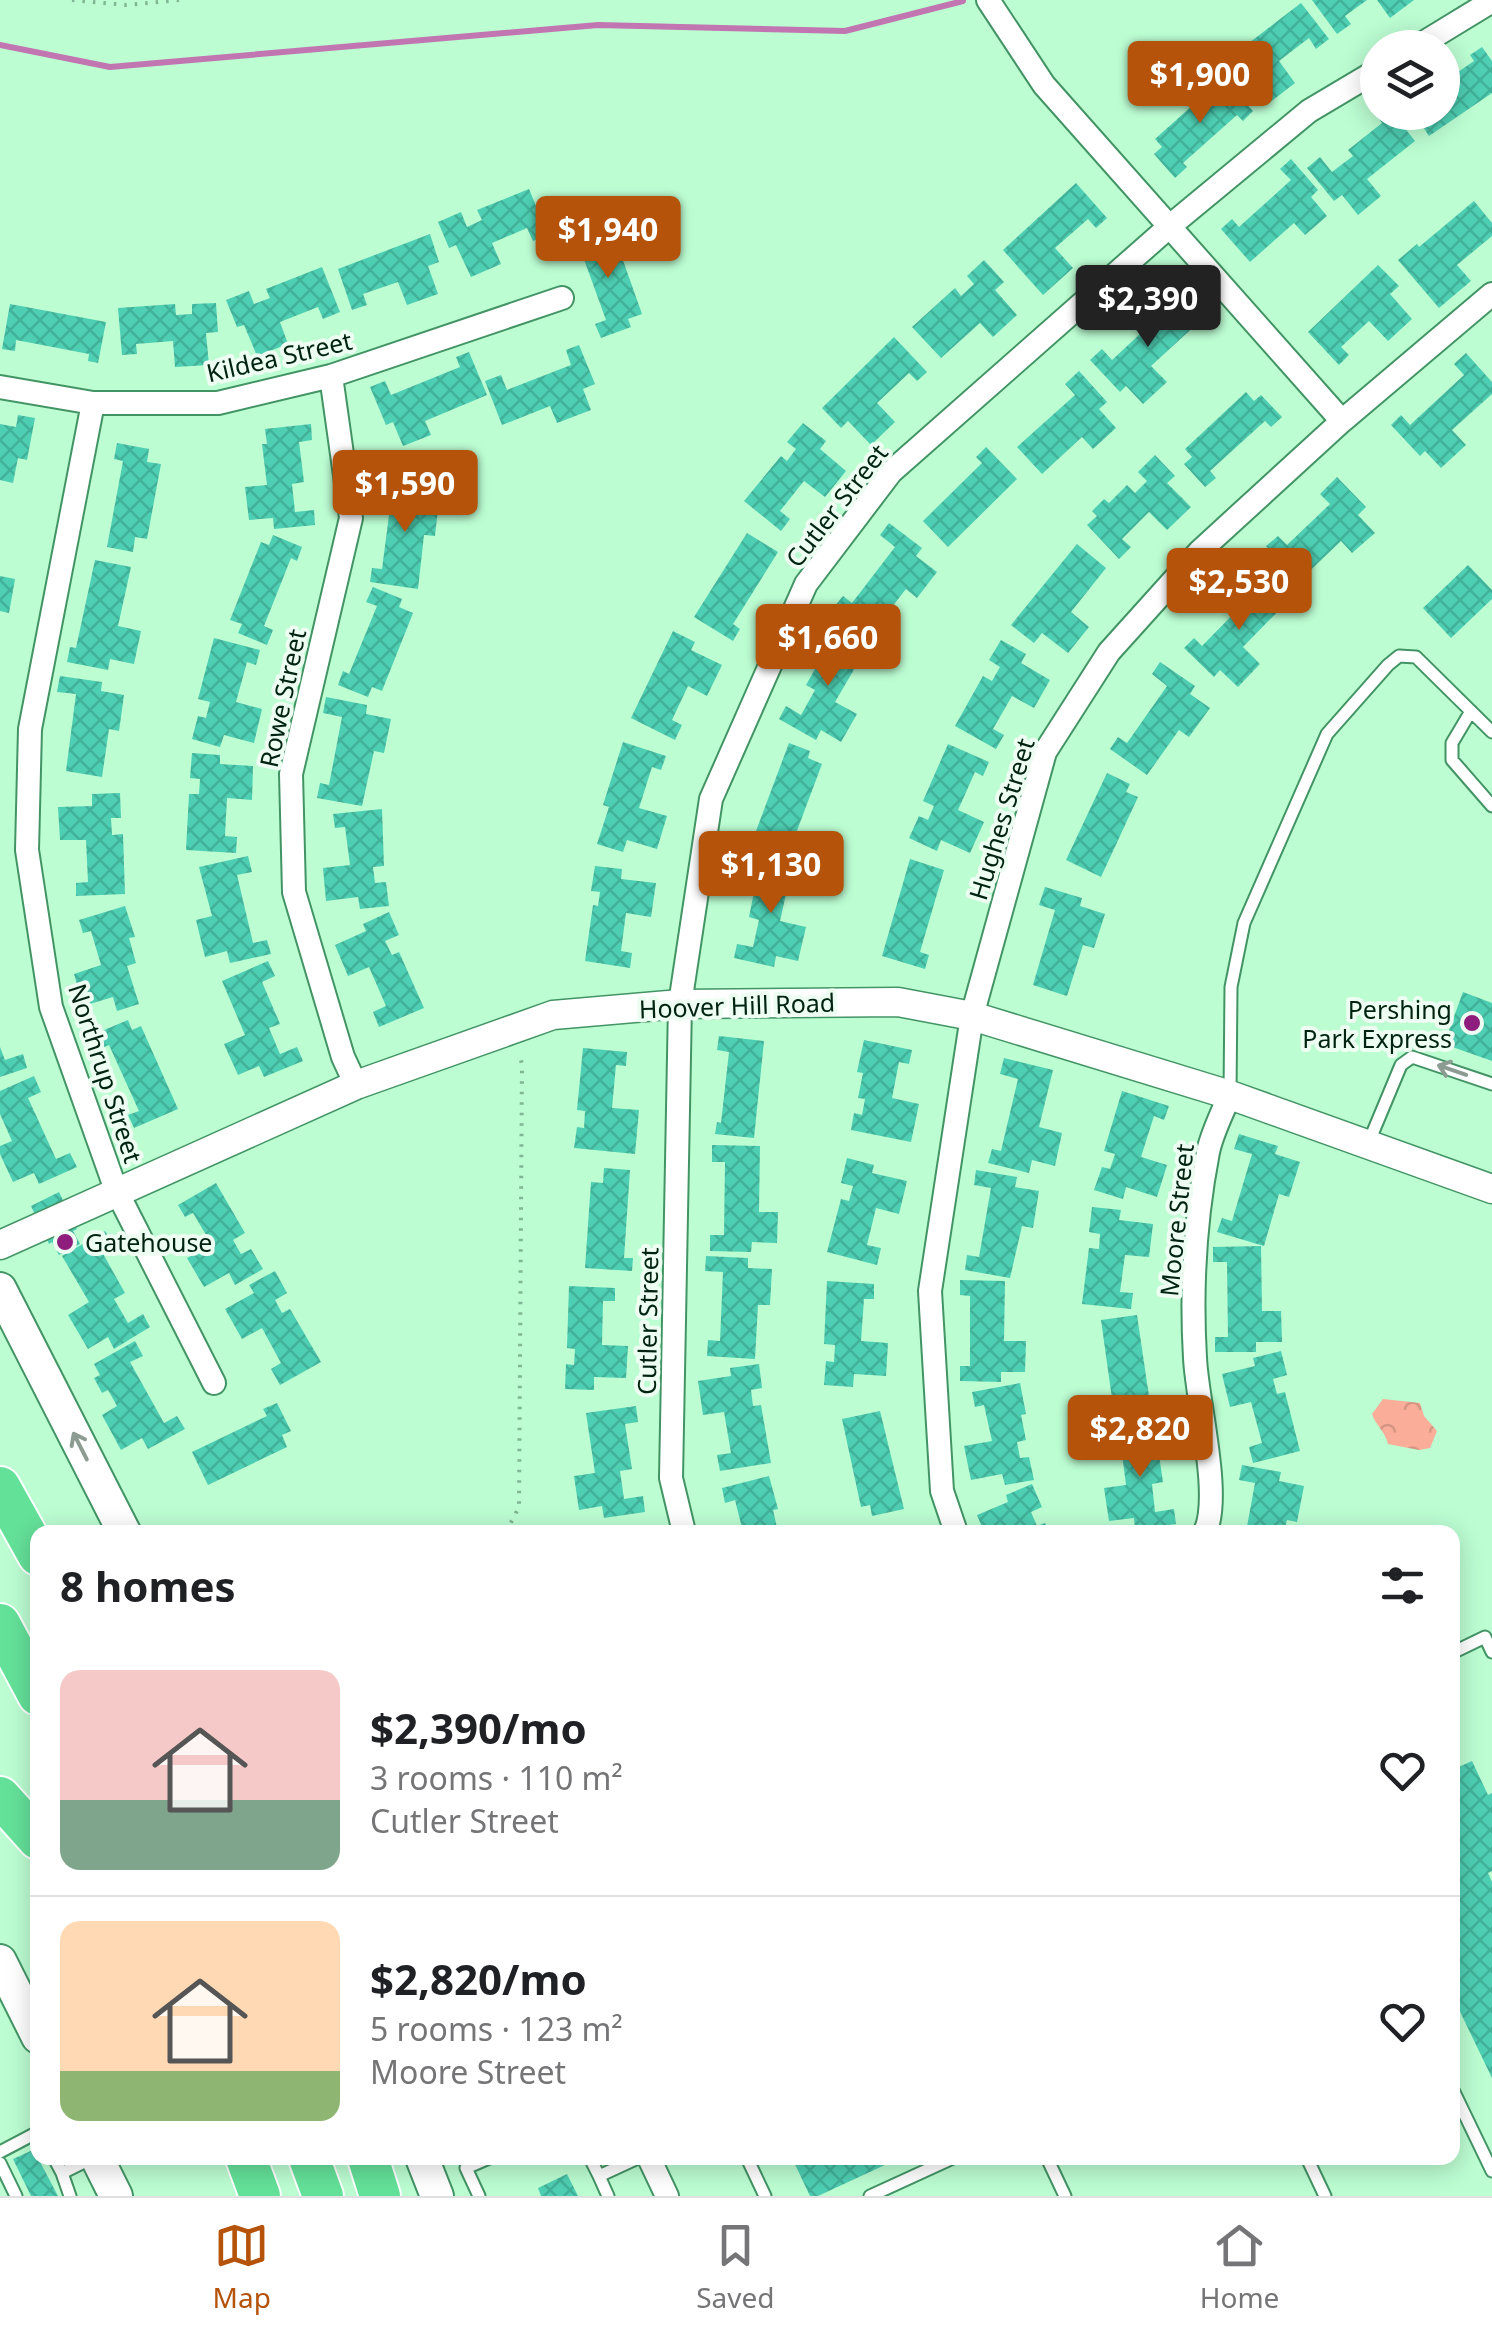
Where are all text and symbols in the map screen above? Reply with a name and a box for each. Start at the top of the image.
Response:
map controls [1360,30,1460,130]
button: layers [1360,30,1460,130]
pin: $1,900 [1119,41,1281,126]
text: $1,900 [1150,52,1250,95]
pin: $1,940 [527,196,689,281]
text: $1,940 [558,207,658,250]
pin: $2,390 [1067,265,1229,350]
text: $2,390 [1098,276,1198,319]
street label: Kildea Street [203,323,355,389]
street label: Cutler Street [777,436,895,574]
pin: $1,590 [324,450,486,535]
text: $1,590 [355,461,455,504]
pin: $2,530 [1158,548,1320,633]
text: $2,530 [1189,559,1289,602]
pin: $1,660 [747,604,909,689]
text: $1,660 [778,615,878,658]
street label: Rowe Street [251,626,313,770]
street label: Hughes Street [960,734,1042,904]
pin: $1,130 [690,831,852,916]
text: $1,130 [721,842,821,885]
street label: Northrup Street [61,979,151,1167]
street label: Hoover Hill Road [638,985,836,1025]
place label: Pershing Park Express [1302,992,1452,1055]
marker: Pershing Park Express [1461,1012,1483,1034]
one-way arrow [1437,1060,1469,1078]
street label: Moore Street [1151,1142,1201,1298]
place label: Gatehouse [85,1225,212,1259]
marker: Gatehouse [54,1231,76,1253]
street label: Cutler Street [629,1247,665,1395]
pin: $2,820 [1059,1395,1221,1480]
text: $2,820 [1090,1406,1190,1449]
one-way arrow [70,1431,89,1461]
text: 8 homes [60,1557,236,1614]
icon: filters [1375,1558,1430,1613]
text: $2,390/mo [370,1699,587,1756]
icon: home [140,1710,260,1830]
icon: heart [1375,1743,1430,1798]
text: 3 rooms · 110 m² [370,1756,623,1799]
text: Cutler Street [370,1799,559,1842]
text: $2,820/mo [370,1950,587,2007]
icon: home [140,1961,260,2081]
icon: heart [1375,1994,1430,2049]
text: 5 rooms · 123 m² [370,2007,623,2050]
text: Moore Street [370,2050,566,2093]
tab: Map [213,2218,271,2316]
tab: Saved [696,2218,774,2316]
tab: Home [1200,2218,1279,2316]

